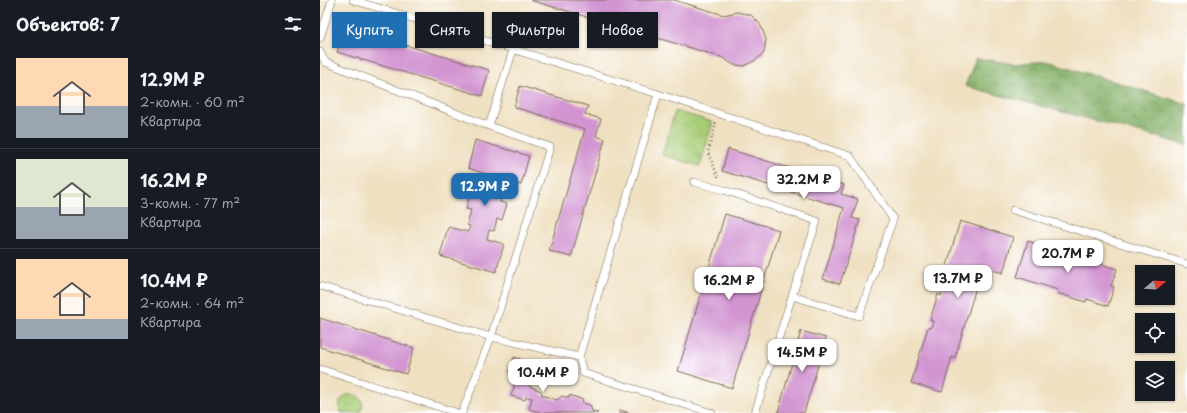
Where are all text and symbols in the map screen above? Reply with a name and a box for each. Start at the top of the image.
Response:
text: Объектов: 7 [16,11,119,37]
chip: Купить [332,12,407,48]
chip: Снять [415,12,484,48]
chip: Фильтры [492,12,579,48]
chip: Новое [587,12,658,48]
icon: filters [282,13,304,35]
text: 12.9M ₽ [140,66,205,92]
icon: home [48,74,96,122]
text: 2-комн. · 60 m² [140,92,245,111]
text: Квартира [140,111,201,130]
pin: 32.2M ₽ [767,166,841,200]
text: 16.2M ₽ [140,167,207,193]
text: 32.2M ₽ [776,169,832,188]
pin: 12.9M ₽ [448,173,522,207]
icon: home [48,175,96,223]
text: 12.9M ₽ [460,176,510,195]
text: 3-комн. · 77 m² [140,193,240,212]
text: Квартира [140,212,201,231]
pin: 20.7M ₽ [1031,240,1105,274]
text: 20.7M ₽ [1041,243,1095,262]
pin: 13.7M ₽ [921,265,995,299]
north arrow [1135,265,1175,305]
map controls [1135,265,1175,401]
text: 10.4M ₽ [140,267,208,293]
pin: 16.2M ₽ [692,267,766,301]
text: 13.7M ₽ [933,268,983,287]
text: 16.2M ₽ [703,270,755,289]
icon: home [48,275,96,323]
text: 2-комн. · 64 m² [140,293,244,312]
text: Квартира [140,312,201,331]
button: locate [1135,313,1175,353]
pin: 14.5M ₽ [765,339,839,373]
text: 14.5M ₽ [777,342,827,361]
pin: 10.4M ₽ [506,359,580,393]
button: layers [1135,361,1175,401]
text: 10.4M ₽ [517,362,569,381]

